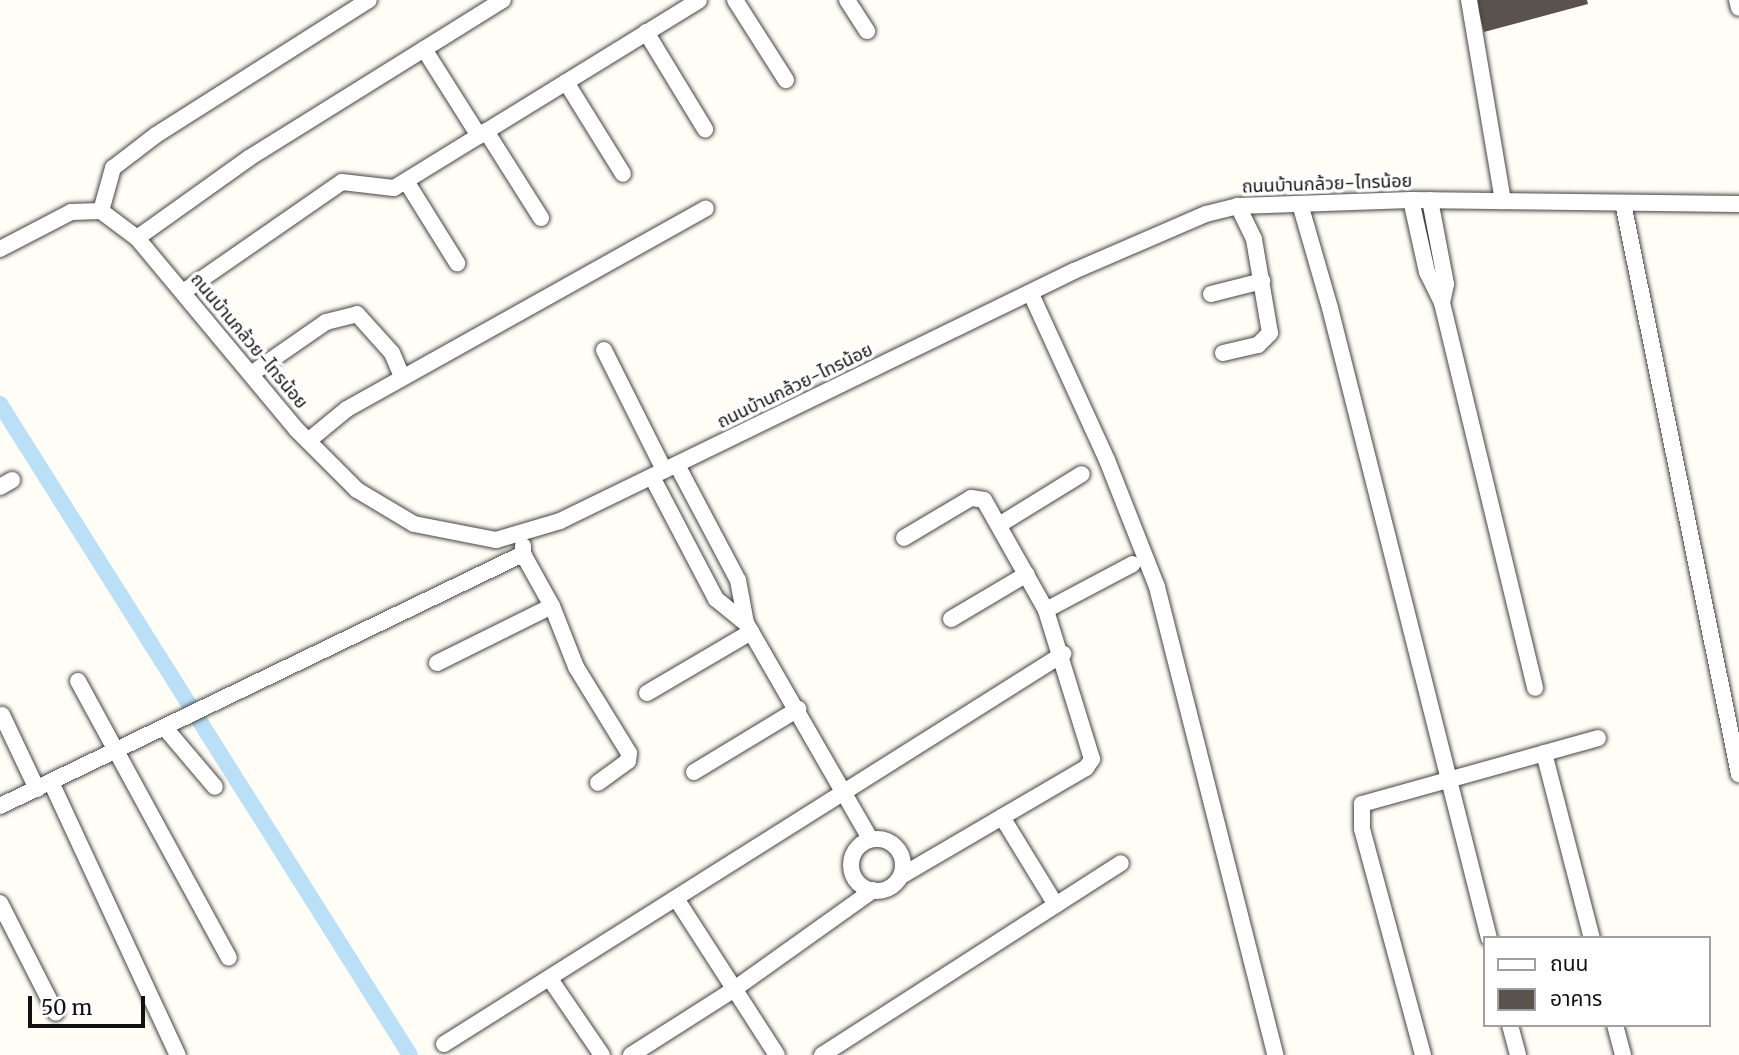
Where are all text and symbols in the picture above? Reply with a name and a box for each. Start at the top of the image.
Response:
street label: ถนนบ้านกล้วย-ไทรน้อย [1241,170,1413,198]
street label: ถนนบ้านกล้วย-ไทรน้อย [186,269,312,413]
street label: ถนนบ้านกล้วย-ไทรน้อย [714,339,876,433]
legend [1484,936,1711,1027]
text: ถนน [1550,950,1588,977]
scale bar [32,982,149,1026]
text: อาคาร [1550,985,1602,1012]
text: 50 m [41,994,92,1021]

